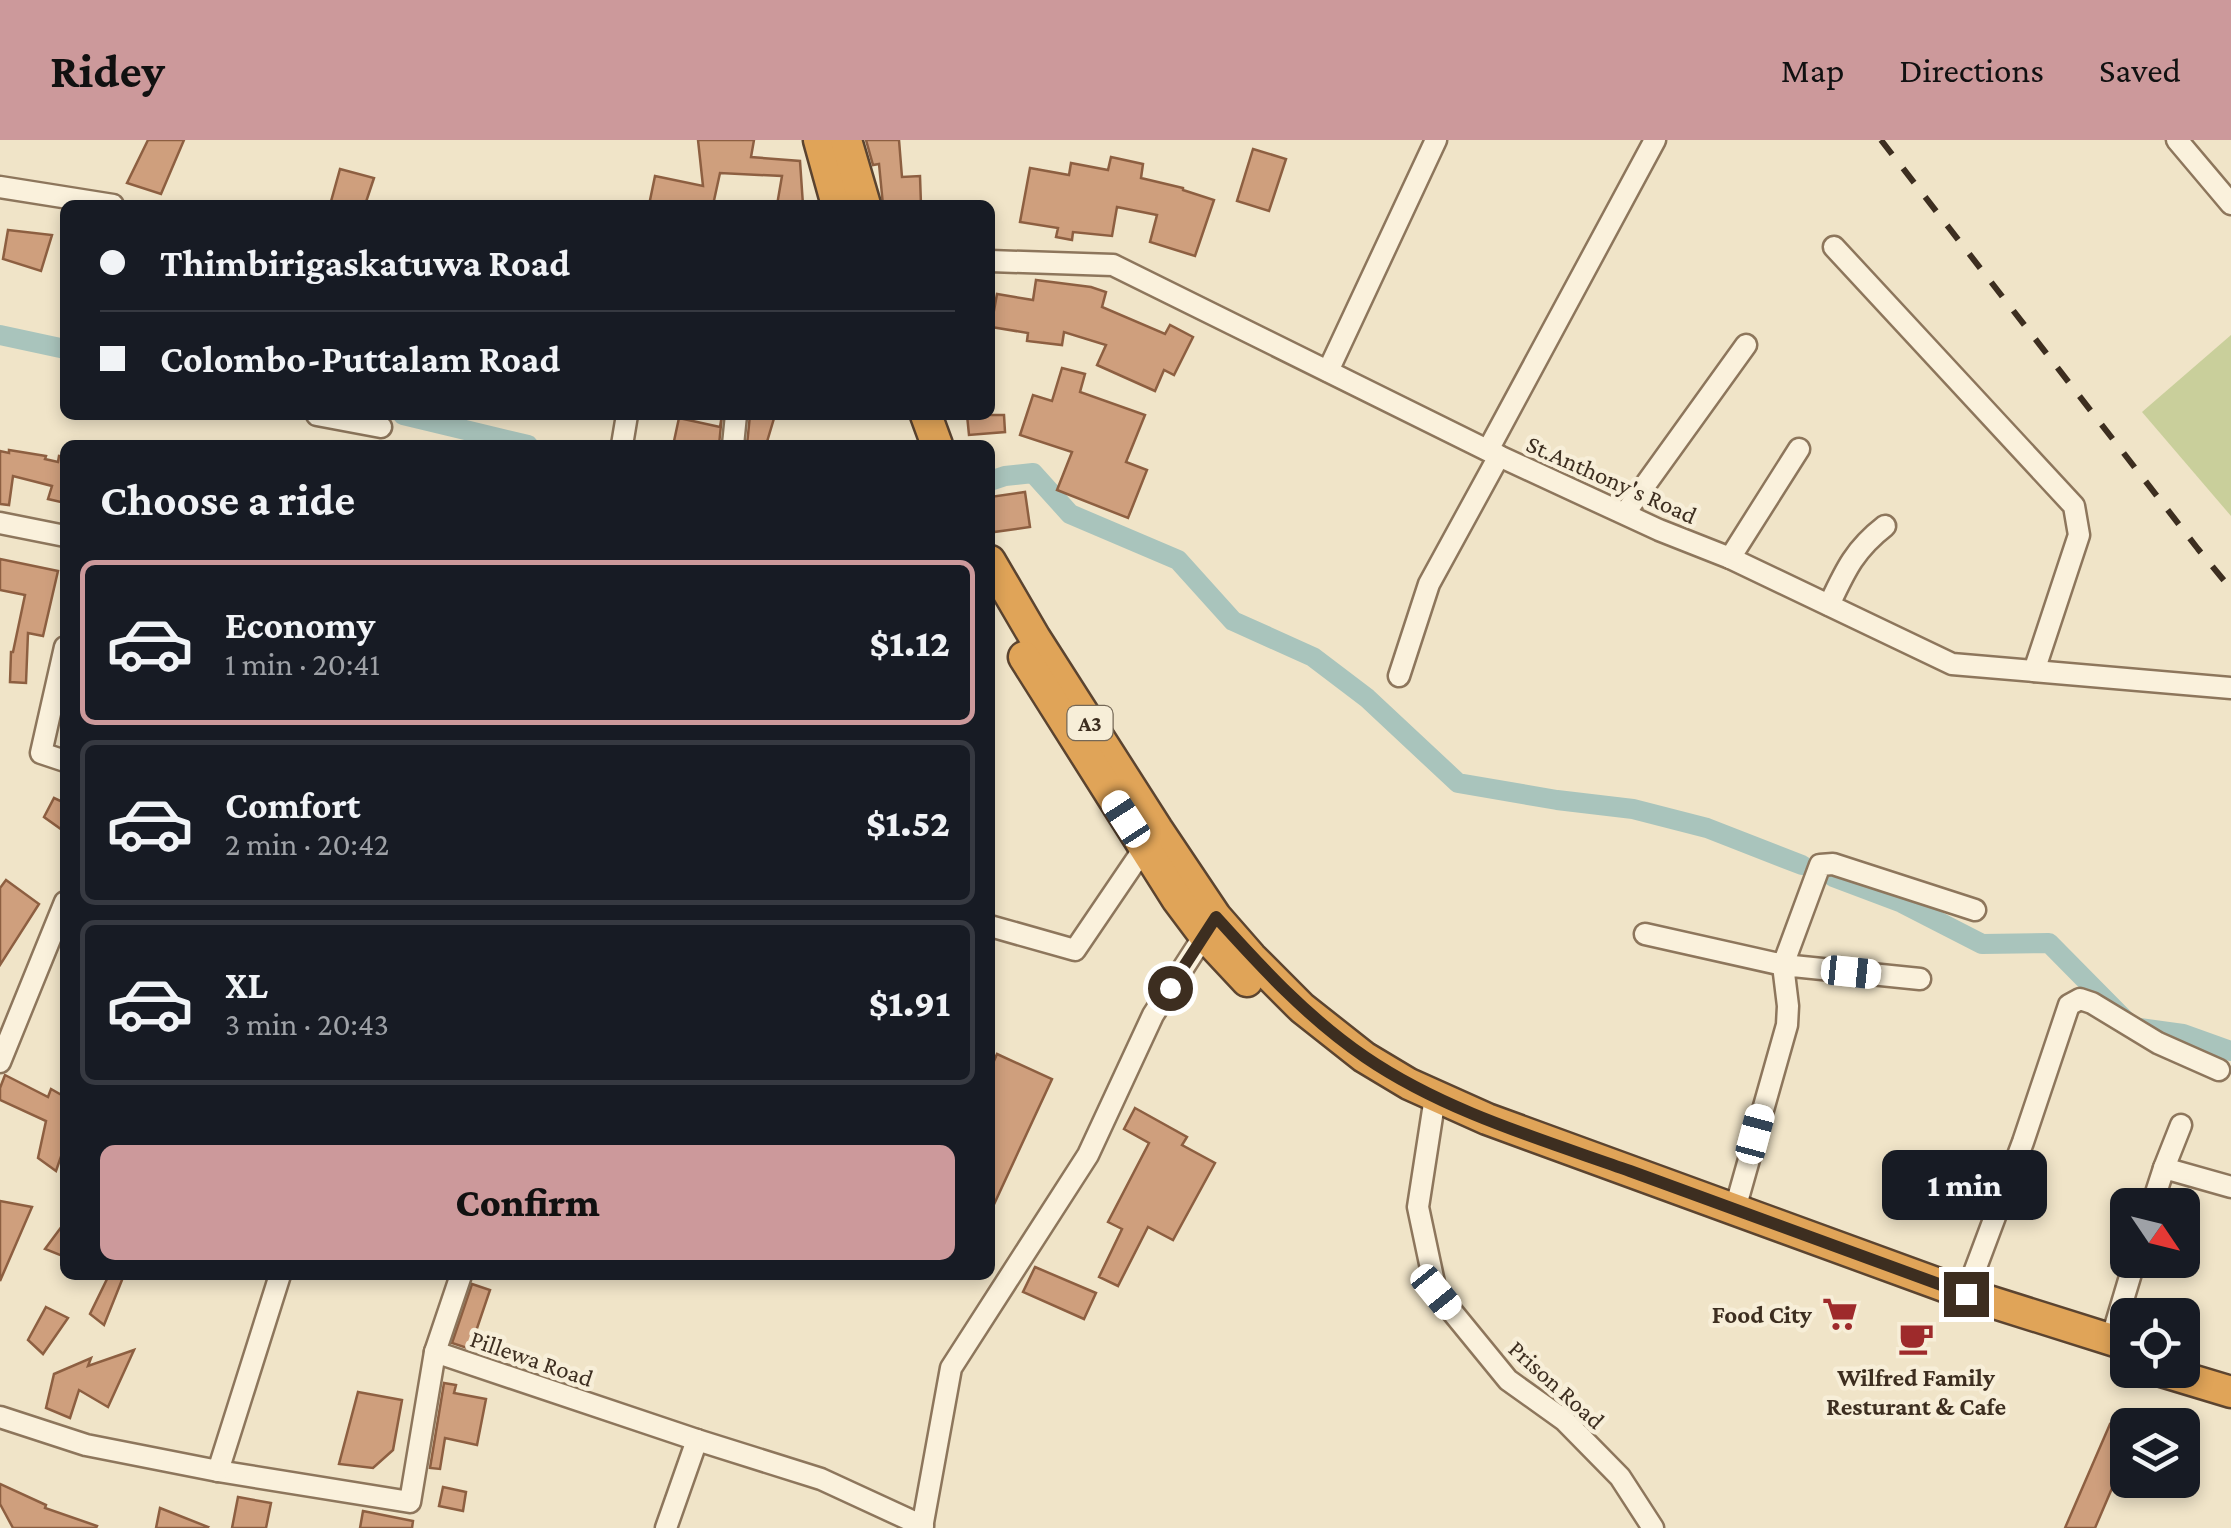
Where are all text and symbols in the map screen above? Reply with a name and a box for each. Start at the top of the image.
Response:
text: Ridey [50,44,165,97]
text: Map [1781,51,1844,90]
text: Directions [1899,51,2044,90]
text: Saved [2099,51,2181,90]
text: Thimbirigaskatuwa Road [160,242,570,284]
text: Colombo-Puttalam Road [160,338,560,380]
street label: St.Anthony's Road [1522,430,1701,530]
text: Choose a ride [100,475,355,525]
icon: car [105,598,195,688]
text: Economy [225,604,375,646]
text: $1.12 [870,622,950,664]
text: 1 min · 20:41 [225,646,380,682]
road number: A3 [1068,706,1112,740]
icon: car [105,778,195,868]
text: Comfort [225,784,361,826]
car [1097,786,1155,852]
text: $1.52 [866,802,950,844]
text: 2 min · 20:42 [225,826,389,862]
car [1820,954,1882,990]
icon: car [105,958,195,1048]
text: XL [225,964,268,1006]
route start [1148,966,1193,1011]
text: $1.91 [869,982,950,1024]
text: 3 min · 20:43 [225,1006,389,1042]
car [1733,1101,1777,1167]
button: Confirm [100,1145,955,1260]
callout: 1 min [1884,1149,2048,1219]
text: 1 min [1927,1167,2002,1203]
north arrow [2110,1188,2200,1278]
map controls [2110,1188,2200,1498]
car [1405,1259,1467,1325]
route end [1944,1272,1989,1317]
supermarket icon: Food City [1821,1295,1859,1333]
button: locate [2110,1298,2200,1388]
place label: Food City [1712,1301,1813,1328]
cafe icon: Wilfred Family Resturant & Cafe [1897,1319,1935,1357]
street label: Pillewa Road [467,1325,597,1392]
street label: Prison Road [1503,1335,1610,1434]
place label: Wilfred Family Resturant & Cafe [1826,1364,2006,1420]
button: layers [2110,1408,2200,1498]

